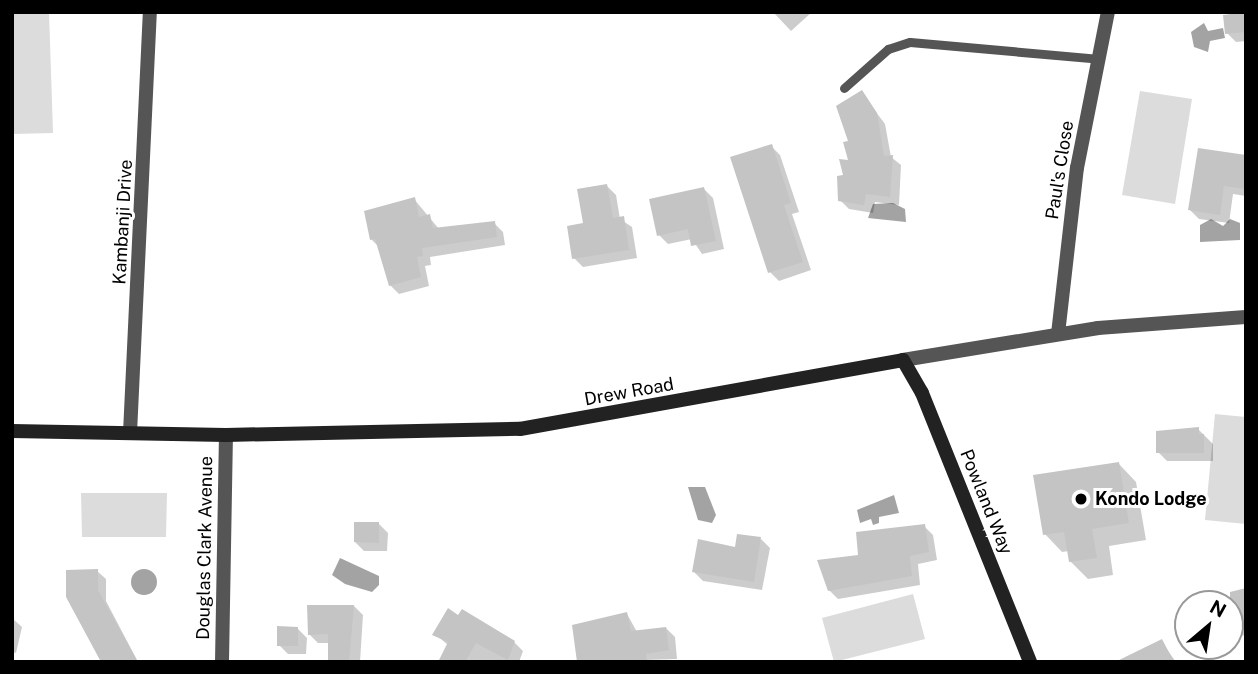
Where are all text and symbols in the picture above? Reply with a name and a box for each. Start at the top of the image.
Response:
street label: Paul's Close [1042,119,1078,221]
street label: Kambanji Drive [109,159,137,285]
street label: Drew Road [583,374,675,410]
street label: Powland Way [955,446,1017,558]
street label: Douglas Clark Avenue [193,456,217,640]
place label: Kondo Lodge [1095,488,1207,510]
marker: Kondo Lodge [1073,491,1089,507]
north arrow [1174,590,1244,660]
text: N [1206,595,1230,622]

